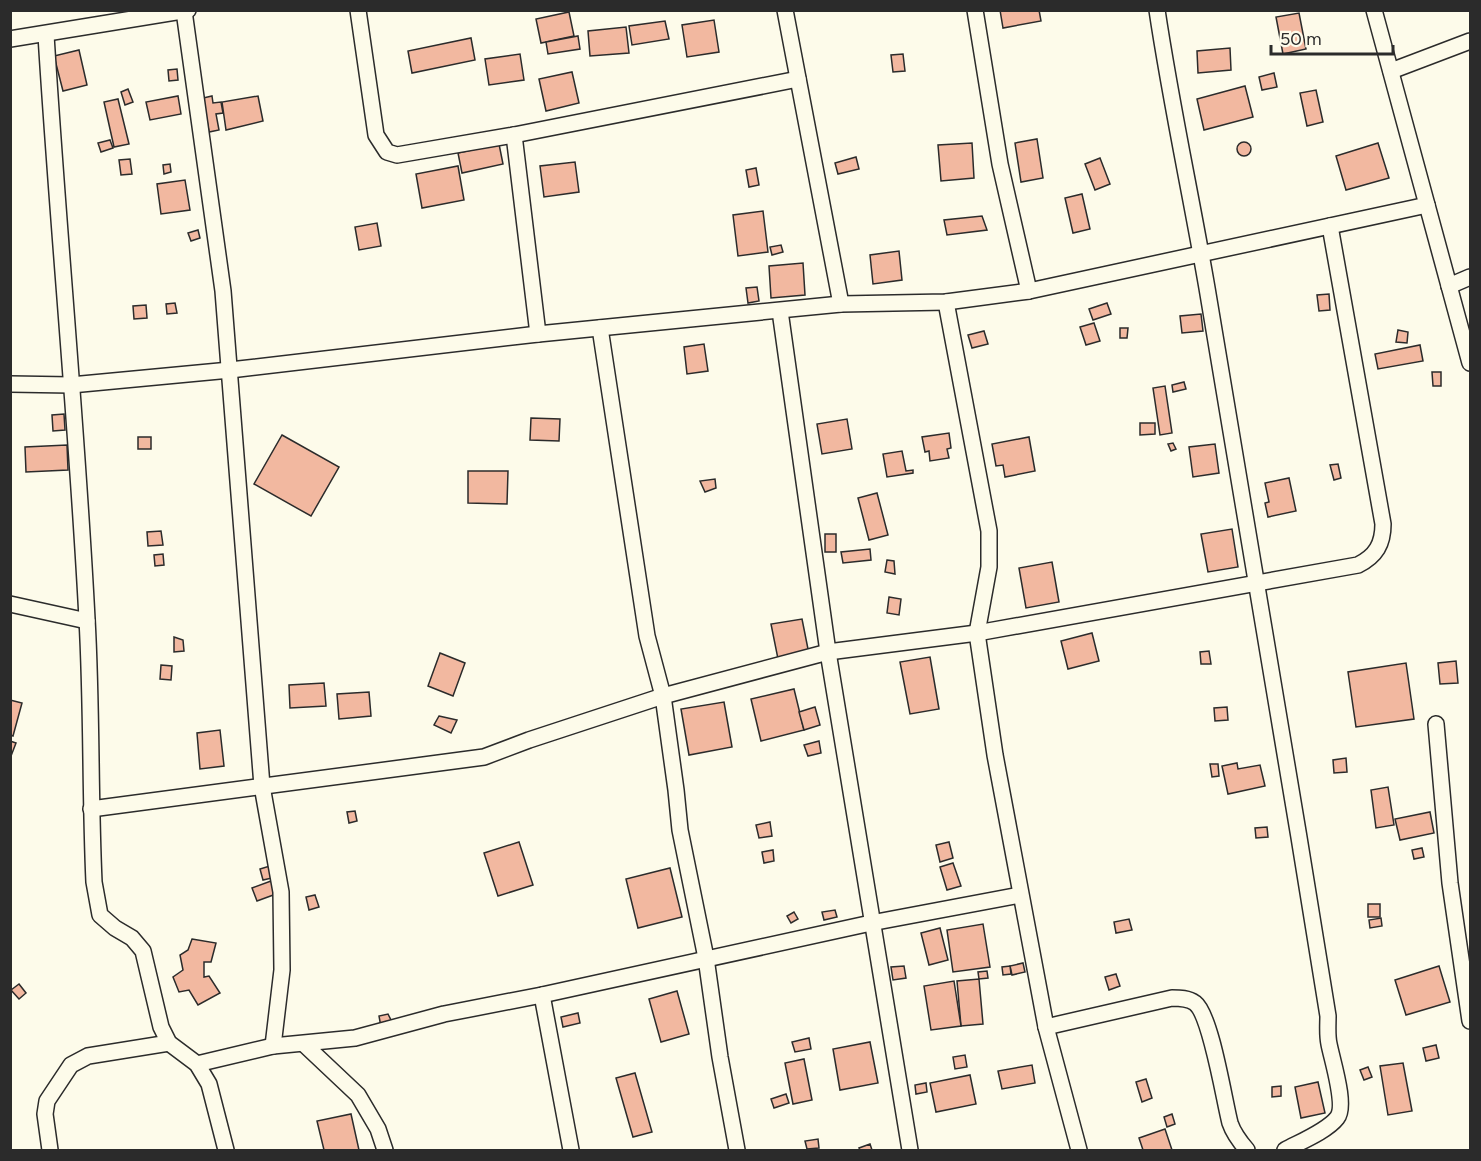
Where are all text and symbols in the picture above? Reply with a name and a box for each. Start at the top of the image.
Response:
scale bar [1271,18,1392,56]
text: 50 m [1280,28,1322,50]

